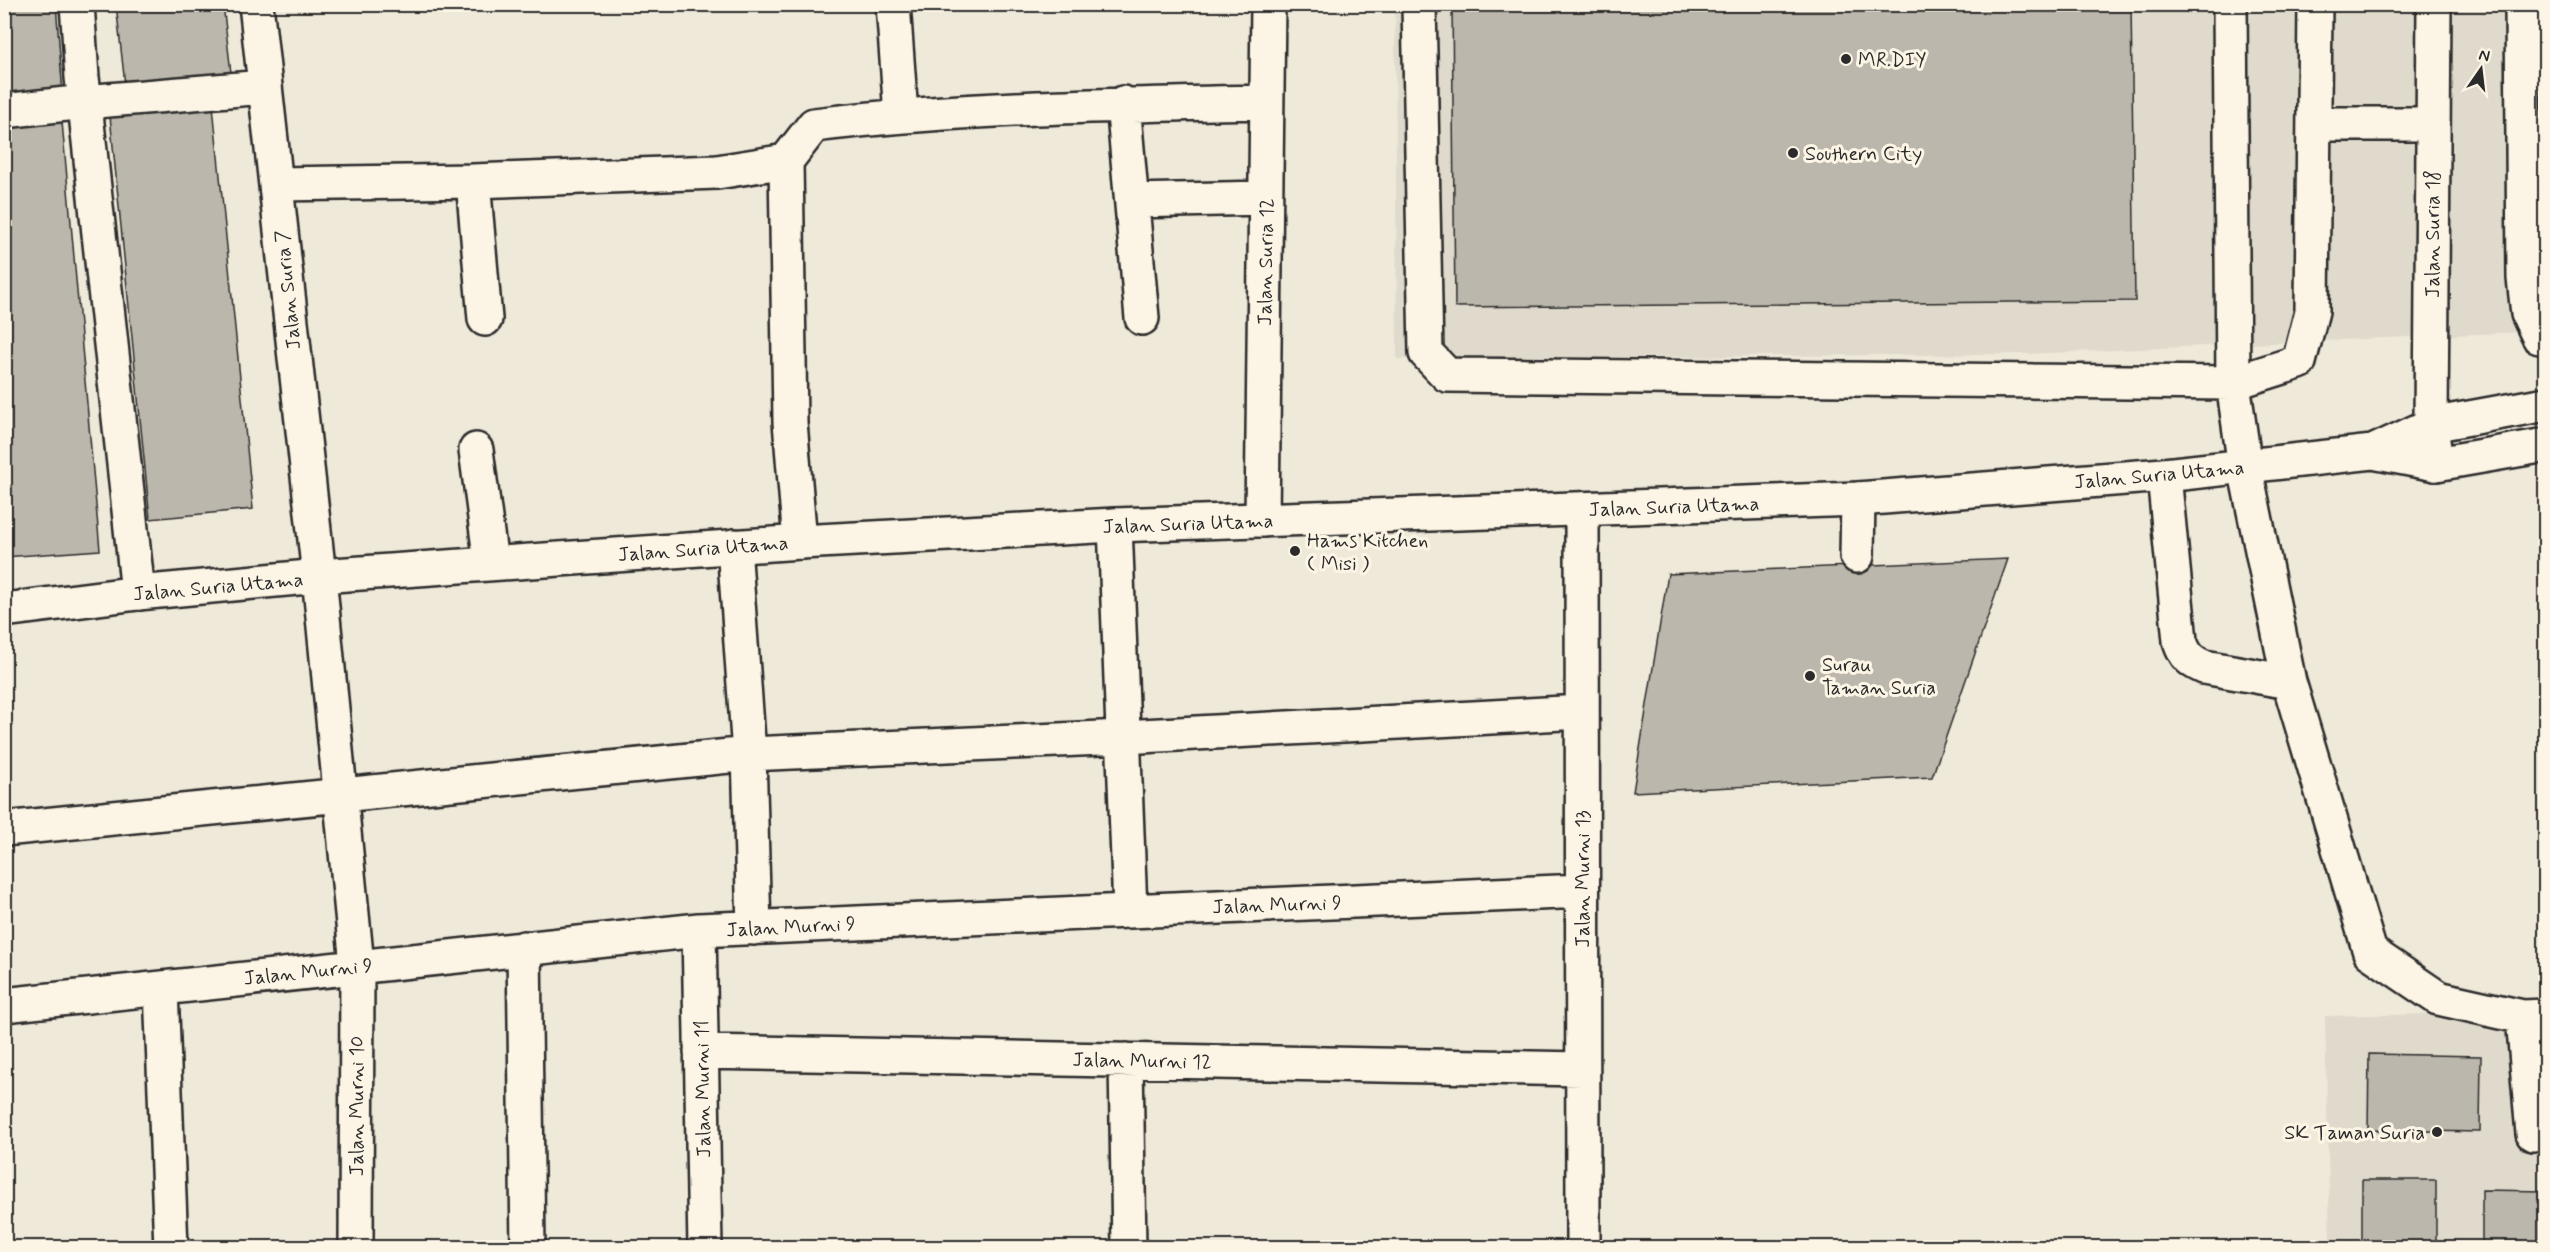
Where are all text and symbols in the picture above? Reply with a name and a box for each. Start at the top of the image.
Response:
north arrow [2451,39,2511,99]
text: N [2477,44,2492,67]
place label: MR.DIY [1858,47,1926,74]
marker: MR.DIY [1839,52,1853,66]
place label: Southern City [1805,141,1922,168]
marker: Southern City [1786,146,1800,160]
street label: Jalan Suria 18 [2420,170,2447,298]
street label: Jalan Suria 12 [1252,198,1281,326]
street label: Jalan Suria 7 [269,229,308,351]
street label: Jalan Suria Utama [2073,455,2245,496]
street label: Jalan Suria Utama [1588,491,1760,524]
street label: Jalan Suria Utama [1102,508,1274,541]
place label: Hams Kitchen ( Misi ) [1307,528,1428,578]
street label: Jalan Suria Utama [617,530,789,569]
marker: Hams Kitchen ( Misi ) [1288,544,1302,558]
street label: Jalan Suria Utama [132,567,304,608]
place label: Surau Taman Suria [1822,652,1936,702]
marker: Surau Taman Suria [1803,669,1817,683]
street label: Jalan Murni 13 [1570,810,1597,948]
street label: Jalan Murni 9 [1212,890,1343,921]
street label: Jalan Murni 9 [726,911,857,944]
street label: Jalan Murni 9 [242,952,374,993]
street label: Jalan Murni 11 [689,1020,718,1158]
street label: Jalan Murni 10 [344,1036,371,1176]
street label: Jalan Murni 12 [1072,1047,1212,1076]
place label: SK Taman Suria [2284,1120,2425,1147]
marker: SK Taman Suria [2430,1125,2444,1139]

